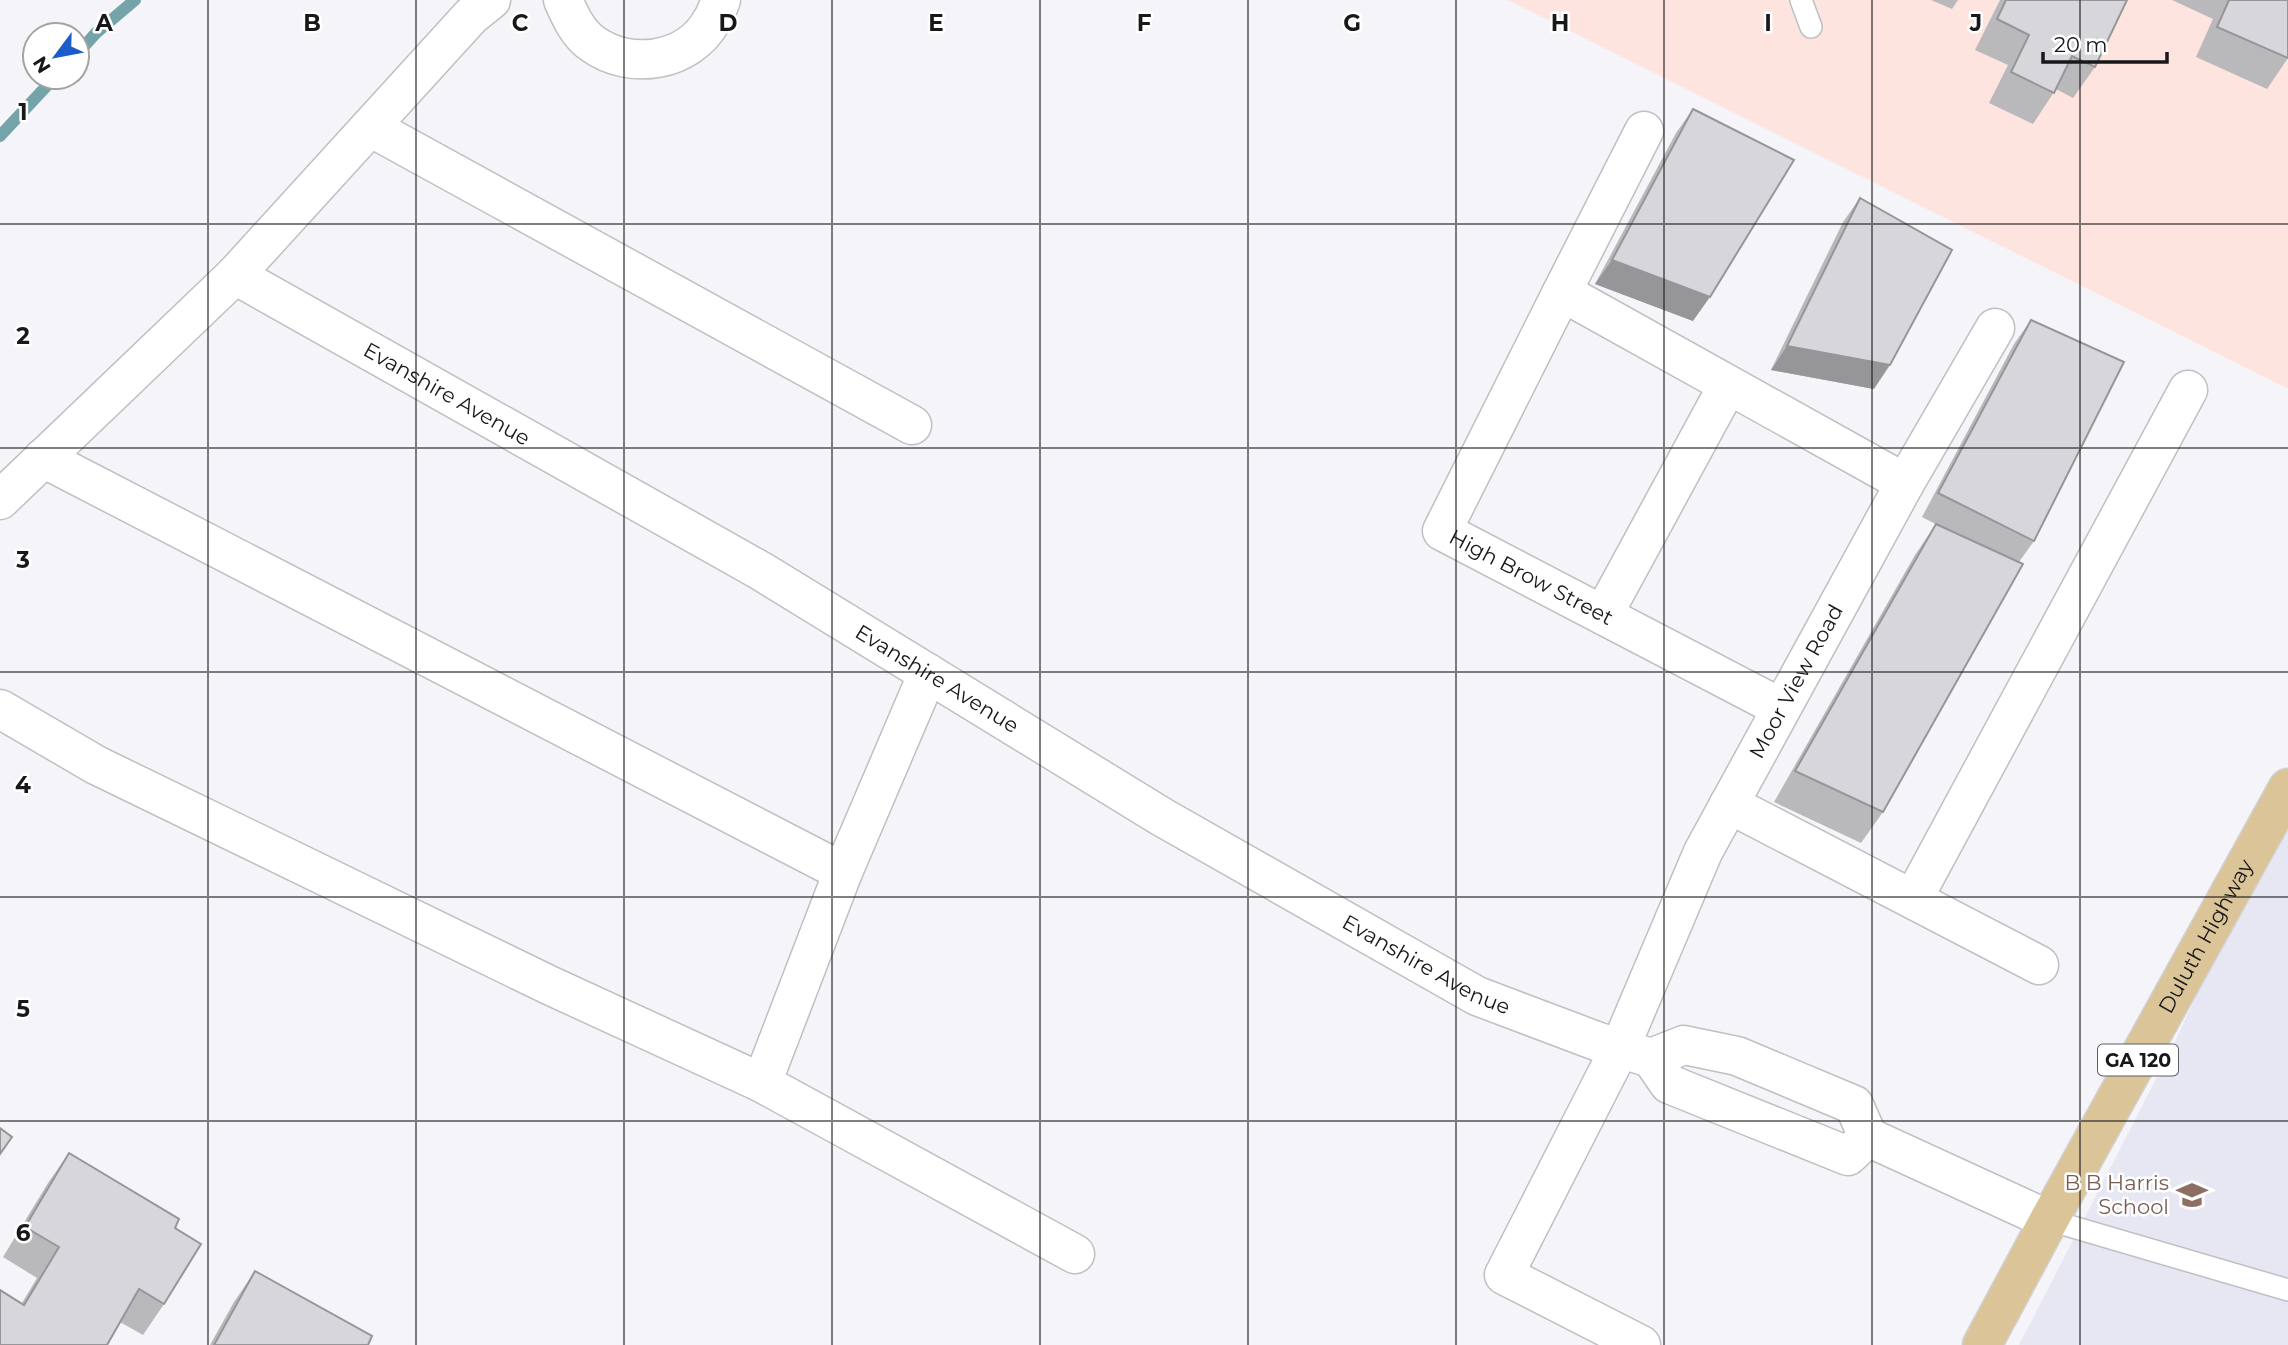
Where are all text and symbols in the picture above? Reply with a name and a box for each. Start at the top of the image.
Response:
text: A [94,9,113,37]
text: B [303,9,321,37]
text: C [512,9,529,37]
text: D [719,9,738,37]
text: E [928,9,944,37]
text: F [1137,9,1152,37]
text: G [1343,9,1361,37]
text: H [1551,9,1569,37]
text: I [1764,9,1772,37]
text: J [1969,9,1982,37]
north arrow [21,21,91,91]
scale bar [2043,21,2167,65]
text: 20 m [2054,32,2108,57]
text: N [28,52,56,77]
text: 1 [18,98,28,126]
text: 2 [16,322,30,350]
street label: Evanshire Avenue [359,337,535,451]
street label: High Brow Street [1445,524,1617,630]
text: 3 [15,546,30,574]
street label: Moor View Road [1744,600,1848,763]
street label: Evanshire Avenue [851,619,1024,738]
text: 4 [15,771,31,799]
street label: Duluth Highway [2153,854,2258,1017]
street label: Evanshire Avenue [1338,909,1514,1019]
text: 5 [16,995,30,1023]
road number: GA 120 [2098,1044,2178,1076]
place label: B B Harris School [2064,1170,2169,1219]
school or university icon: B B Harris School [2175,1178,2209,1212]
text: 6 [16,1219,31,1247]

